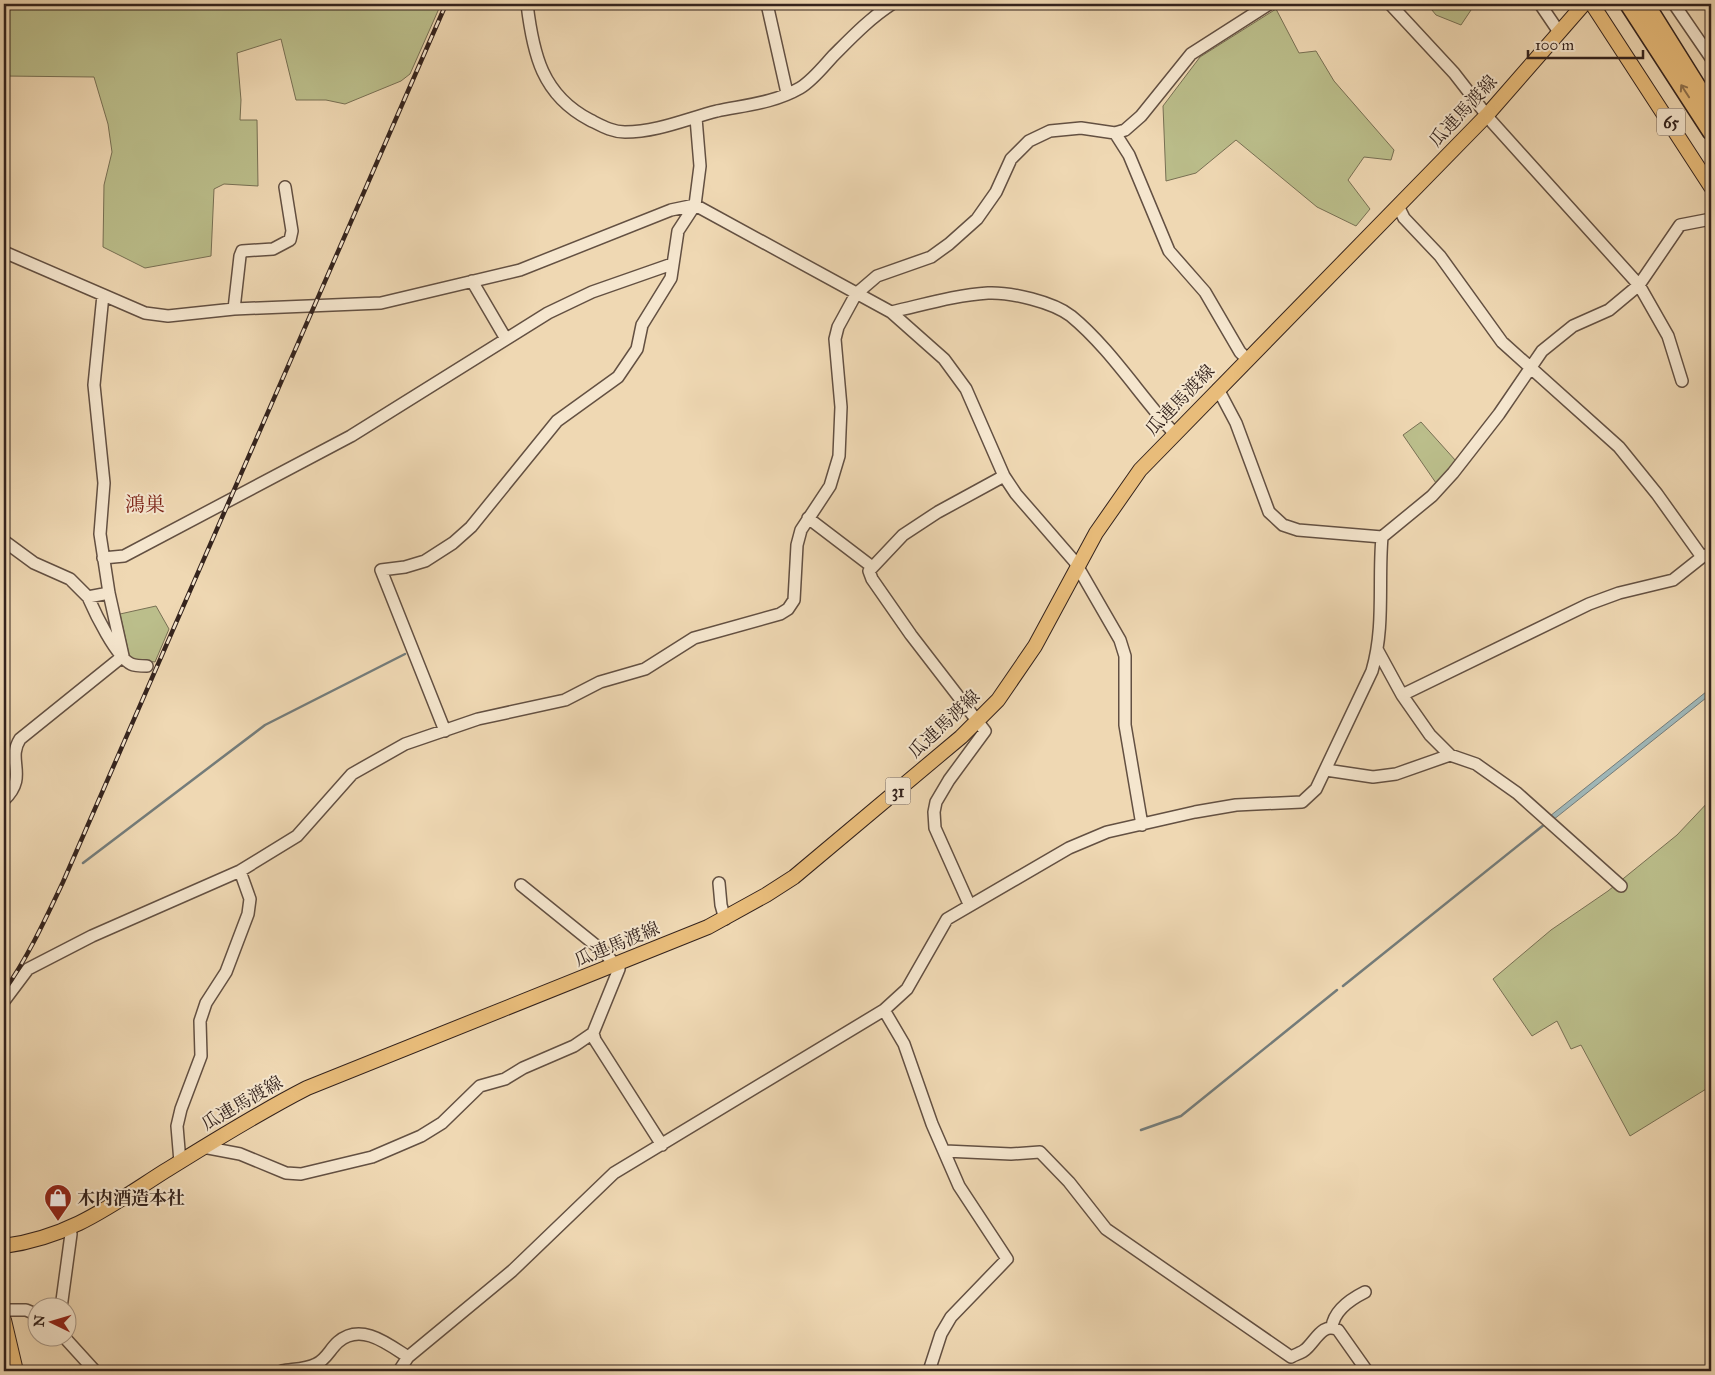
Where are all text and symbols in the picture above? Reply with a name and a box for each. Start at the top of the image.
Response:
scale bar [1528,28,1642,60]
text: 100 m [1535,36,1575,54]
street label: 瓜連馬渡線 [1424,71,1502,151]
one-way arrow [1680,85,1690,99]
road number: 65 [1657,108,1685,136]
street label: 瓜連馬渡線 [1141,360,1219,440]
district label: 鴻巣 [125,492,165,516]
street label: 瓜連馬渡線 [904,685,984,763]
road number: 31 [886,778,910,804]
street label: 瓜連馬渡線 [571,917,663,971]
street label: 瓜連馬渡線 [198,1071,286,1135]
shop icon: 木内酒造本社 [43,1183,73,1222]
place label: 木内酒造本社 [77,1187,185,1209]
north arrow [28,1298,78,1348]
text: N [31,1314,49,1328]

